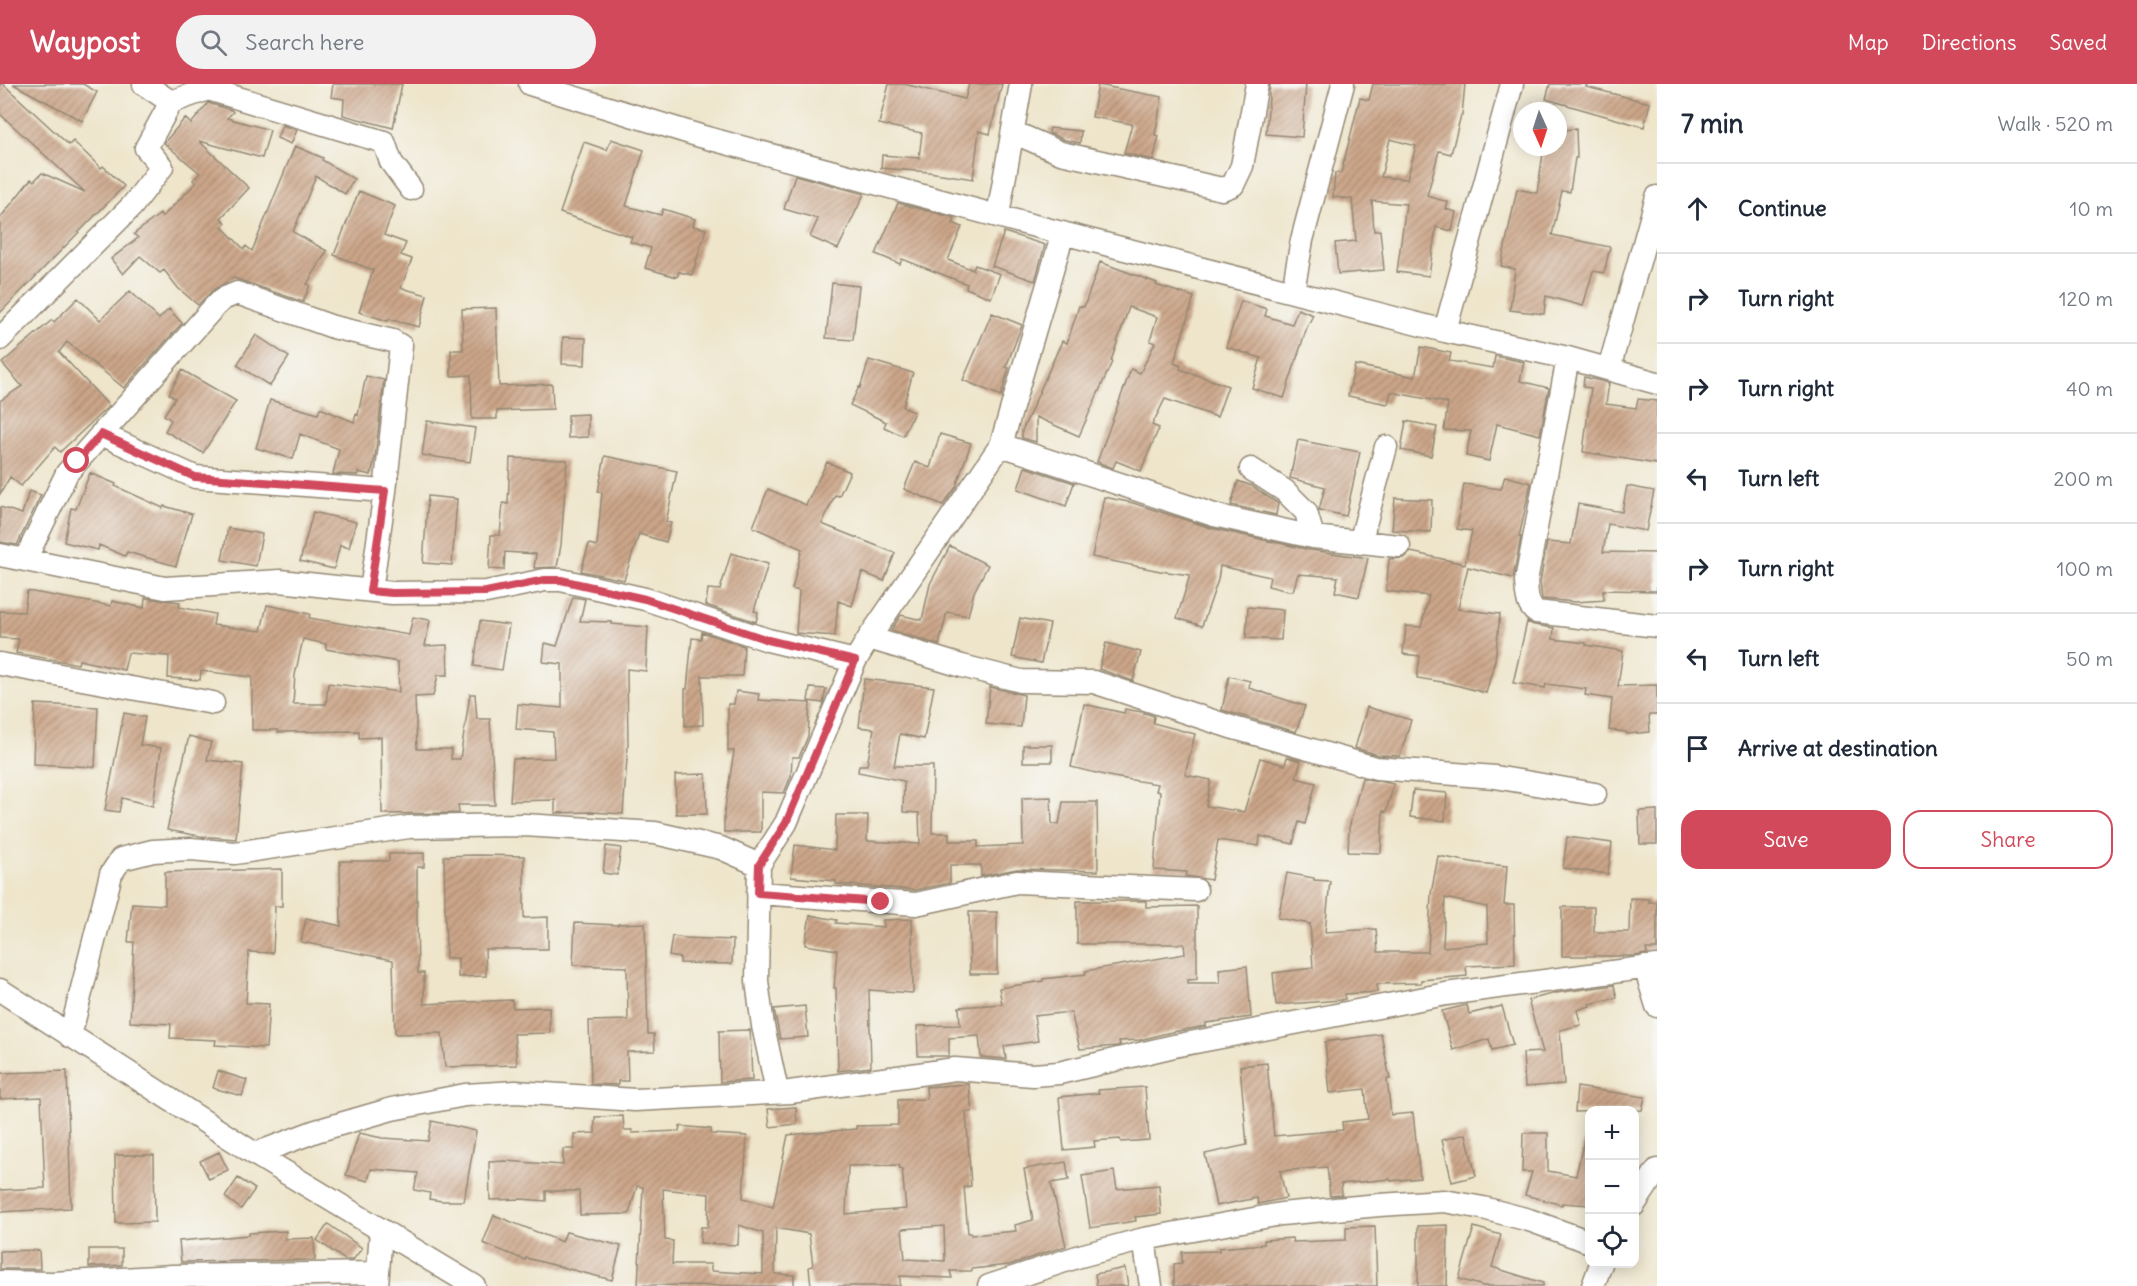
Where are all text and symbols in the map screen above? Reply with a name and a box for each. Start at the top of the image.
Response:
search box [176,15,596,69]
text: Waypost [30,24,140,60]
icon: search [197,26,230,59]
text: Search here [245,28,364,56]
text: Map [1848,29,1889,56]
text: Directions [1922,29,2016,56]
text: Saved [2049,29,2107,56]
north arrow [1513,102,1567,156]
text: 7 min [1681,107,1744,140]
text: Walk · 520 m [1998,111,2113,136]
icon: ahead [1681,192,1714,225]
text: Continue [1738,194,1827,222]
text: 10 m [2070,196,2113,221]
icon: right [1681,282,1714,315]
text: Turn right [1738,284,1834,312]
text: 120 m [2059,286,2113,311]
icon: right [1681,372,1714,405]
text: Turn right [1738,374,1834,402]
text: 40 m [2066,376,2113,401]
route start [63,447,89,473]
icon: left [1681,462,1714,495]
text: Turn left [1738,464,1819,492]
text: 200 m [2053,466,2113,491]
icon: right [1681,552,1714,585]
text: Turn right [1738,554,1834,582]
text: 100 m [2056,556,2113,581]
icon: left [1681,642,1714,675]
text: Turn left [1738,644,1819,672]
text: 50 m [2066,646,2113,671]
icon: arrive [1681,732,1714,765]
text: Arrive at destination [1738,734,1938,762]
button: Save [1681,810,1891,869]
button: Share [1903,810,2113,869]
route end [867,888,893,914]
map controls [1585,1106,1639,1268]
button: + [1585,1106,1639,1160]
button: − [1585,1160,1639,1214]
button: locate [1585,1214,1639,1268]

